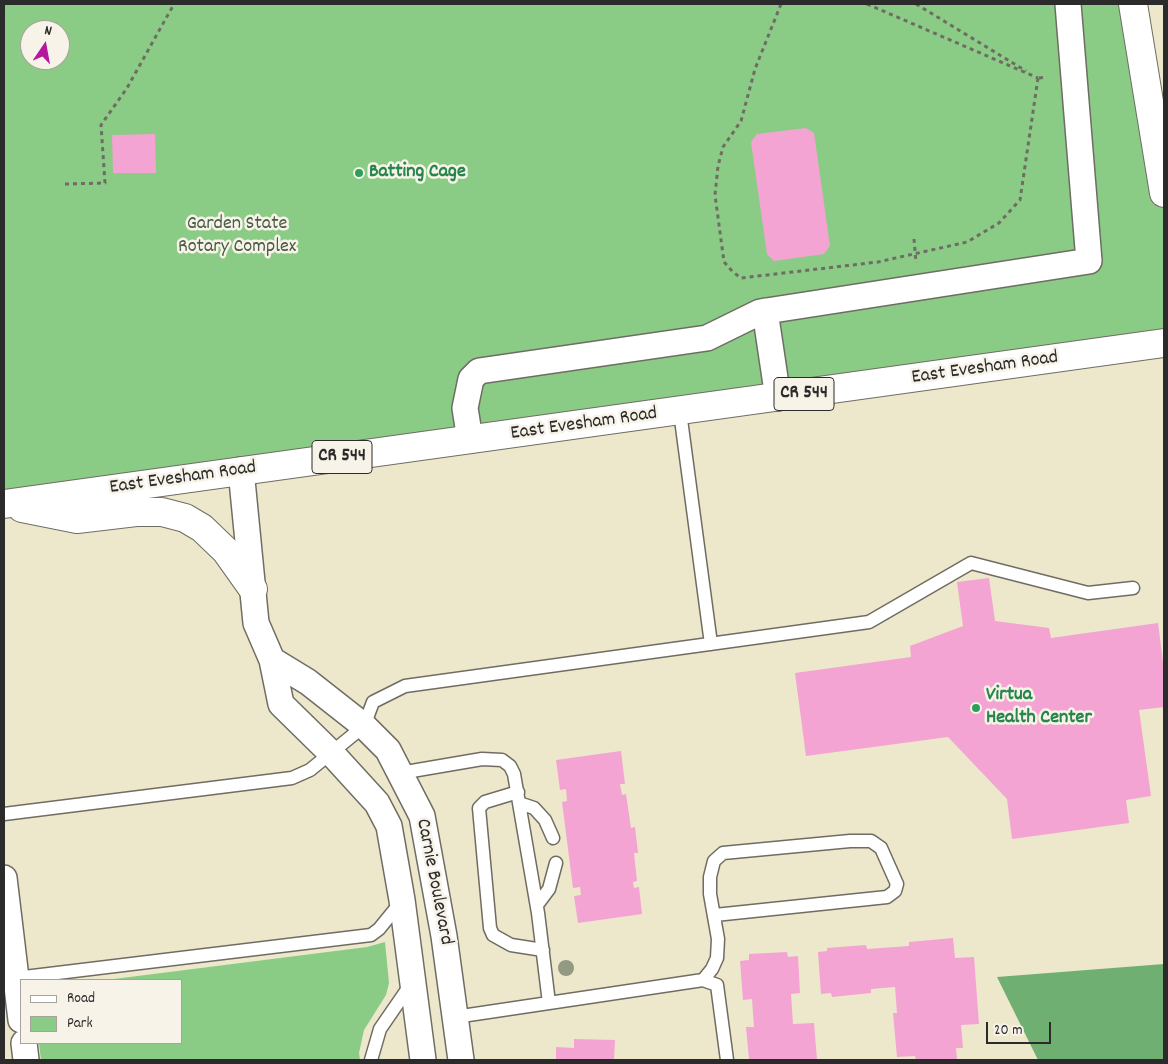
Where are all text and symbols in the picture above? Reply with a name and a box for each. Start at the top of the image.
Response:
north arrow [20,20,70,70]
text: N [42,21,53,42]
place label: Batting Cage [369,161,466,185]
marker: Batting Cage [353,167,365,179]
park label: Garden State Rotary Complex [178,213,296,260]
street label: East Evesham Road [910,347,1060,391]
road number: CR 544 [774,378,834,410]
street label: East Evesham Road [509,403,659,447]
road number: CR 544 [312,441,372,474]
street label: East Evesham Road [108,457,258,501]
place label: Virtua Health Center [986,684,1092,731]
marker: Virtua Health Center [970,702,982,714]
street label: Carnie Boulevard [409,817,457,947]
legend [20,979,182,1044]
text: Road [67,988,95,1010]
scale bar [988,1012,1053,1044]
text: Park [67,1013,93,1035]
text: 20 m [994,1020,1022,1042]

